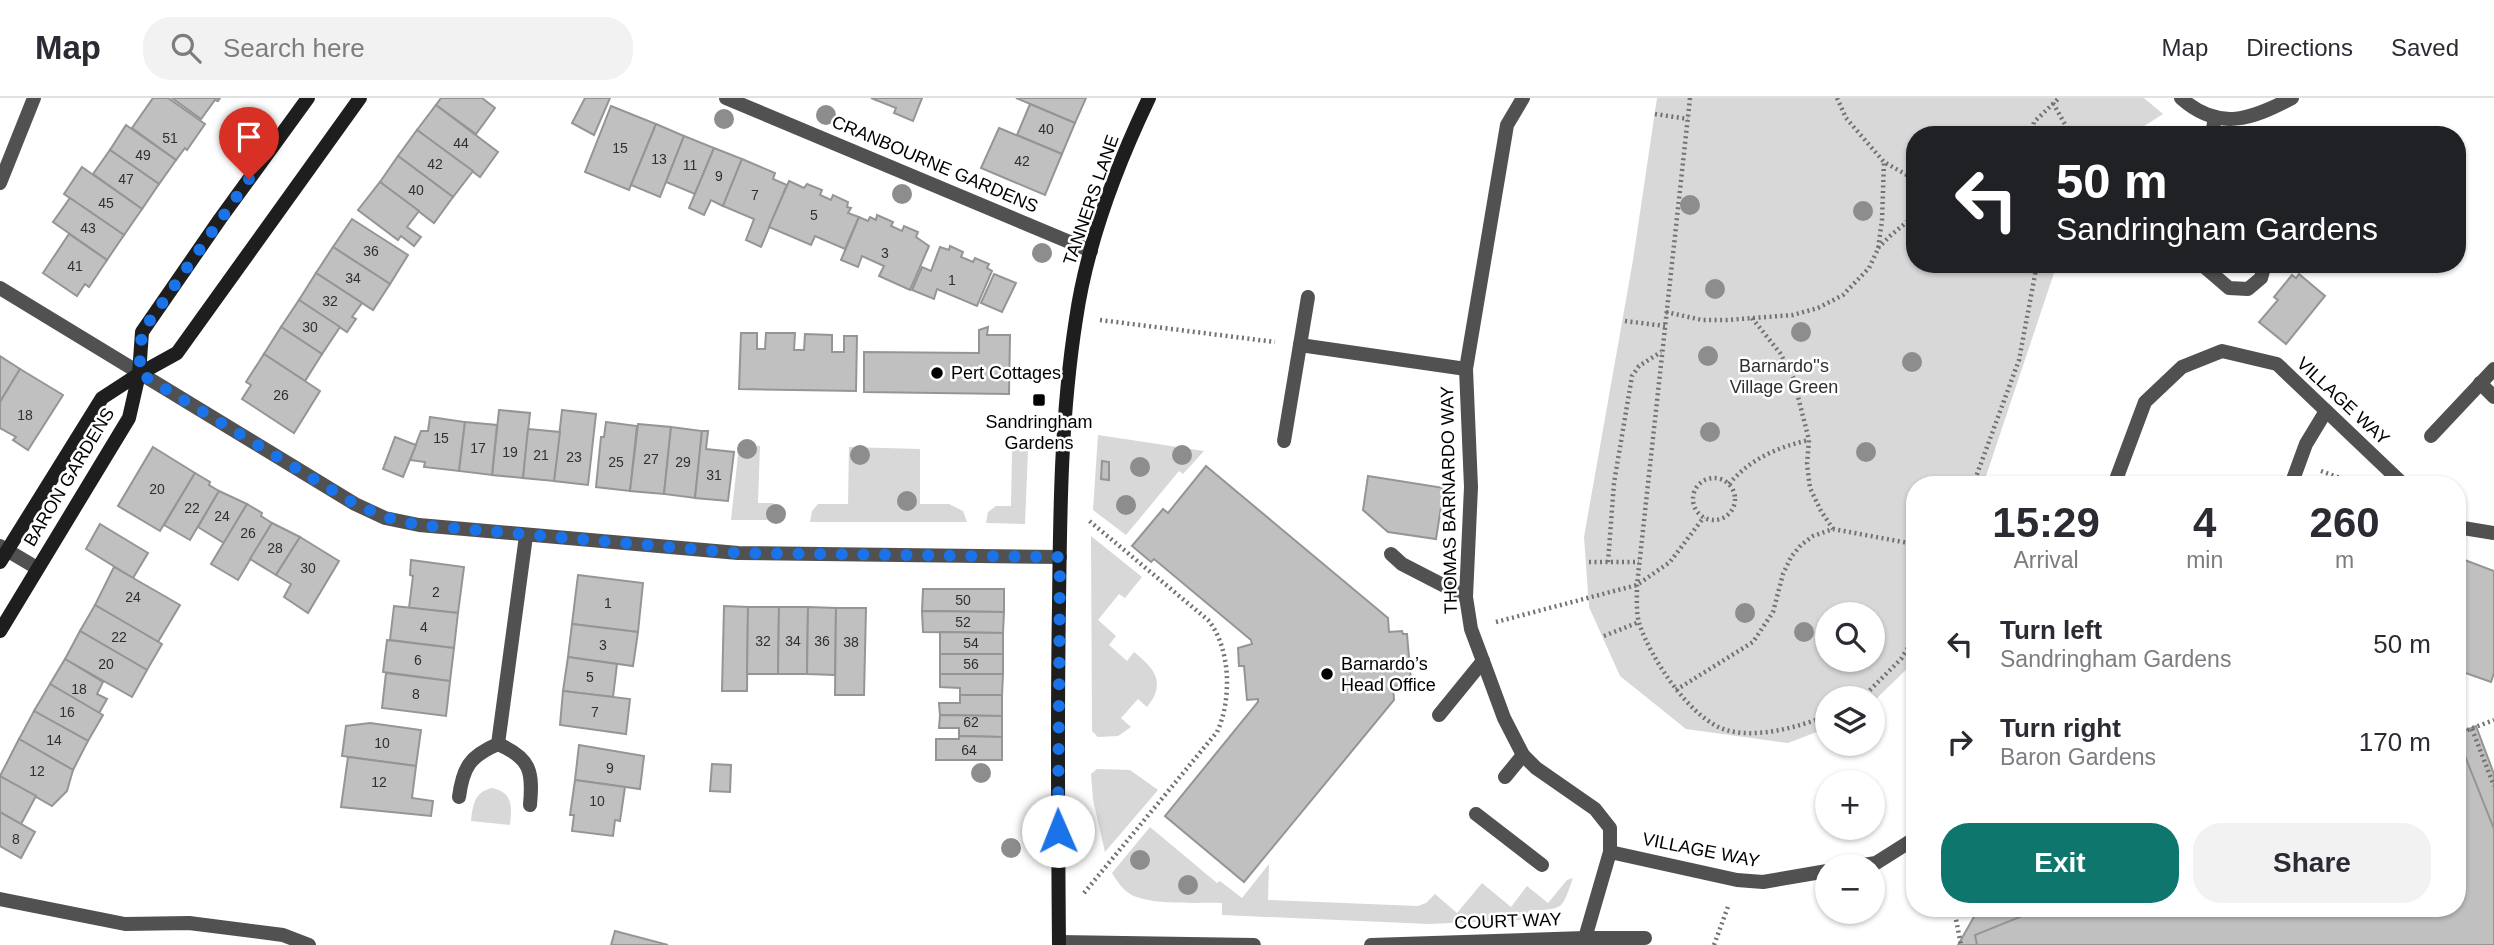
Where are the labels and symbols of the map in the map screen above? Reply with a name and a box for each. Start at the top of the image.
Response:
pin [219,107,279,179]
street label: CRANBOURNE GARDENS [829,111,1041,217]
house number: 40 [1038,121,1054,137]
house number: 51 [162,130,178,146]
street label: TANNERS LANE [1059,132,1123,268]
house number: 44 [453,135,469,151]
house number: 15 [612,140,628,156]
house number: 49 [135,147,151,163]
house number: 13 [651,151,667,167]
house number: 42 [1014,153,1030,169]
house number: 42 [427,156,443,172]
house number: 11 [683,157,697,173]
house number: 9 [715,168,723,184]
house number: 47 [118,171,134,187]
house number: 40 [408,182,424,198]
house number: 7 [751,187,759,203]
house number: 45 [98,195,114,211]
house number: 5 [810,207,818,223]
house number: 43 [80,220,96,236]
house number: 36 [363,243,379,259]
house number: 3 [881,245,889,261]
house number: 41 [67,258,83,274]
house number: 34 [345,270,361,286]
house number: 1 [948,272,956,288]
house number: 32 [322,293,338,309]
house number: 30 [302,319,318,335]
street label: VILLAGE WAY [2293,353,2393,449]
park label: Barnardo''s Village Green [1730,356,1838,397]
place label: Pert Cottages [951,363,1061,383]
marker: Pert Cottages [929,365,945,381]
street label: THOMAS BARNARDO WAY [1437,386,1461,614]
house number: 26 [273,387,289,403]
marker: Sandringham Gardens [1031,392,1047,408]
street label: BARON GARDENS [20,404,118,550]
house number: 18 [17,407,33,423]
place label: Sandringham Gardens [985,412,1093,453]
house number: 15 [433,430,449,446]
house number: 17 [470,440,486,456]
house number: 19 [502,444,518,460]
house number: 21 [533,447,549,463]
house number: 23 [566,449,582,465]
house number: 27 [643,451,659,467]
house number: 25 [608,454,624,470]
house number: 29 [675,454,691,470]
house number: 31 [706,467,722,483]
house number: 20 [149,481,165,497]
house number: 22 [184,500,200,516]
house number: 24 [214,508,230,524]
house number: 26 [240,525,256,541]
house number: 28 [267,540,283,556]
house number: 30 [300,560,316,576]
house number: 2 [432,584,440,600]
house number: 24 [125,589,141,605]
house number: 50 [955,592,971,608]
house number: 1 [604,595,612,611]
house number: 52 [955,614,971,630]
house number: 4 [420,619,428,635]
house number: 22 [111,629,127,645]
house number: 32 [755,633,771,649]
house number: 34 [785,633,801,649]
house number: 36 [814,633,830,649]
house number: 38 [843,634,859,650]
house number: 54 [963,635,979,651]
house number: 3 [599,637,607,653]
house number: 6 [414,652,422,668]
place label: Barnardo’s Head Office [1341,654,1436,695]
house number: 20 [98,656,114,672]
house number: 56 [963,656,979,672]
marker: Barnardo’s Head Office [1319,666,1335,682]
house number: 5 [586,669,594,685]
house number: 18 [71,681,87,697]
house number: 8 [412,686,420,702]
house number: 16 [59,704,75,720]
house number: 7 [591,704,599,720]
house number: 62 [963,714,979,730]
house number: 14 [46,732,62,748]
house number: 10 [374,735,390,751]
house number: 64 [961,742,977,758]
house number: 9 [606,760,614,776]
house number: 12 [29,763,45,779]
house number: 12 [371,774,387,790]
house number: 10 [589,793,605,809]
position arrow [1021,794,1095,868]
street label: VILLAGE WAY [1641,829,1761,871]
house number: 8 [12,831,20,847]
street label: COURT WAY [1454,909,1562,933]

